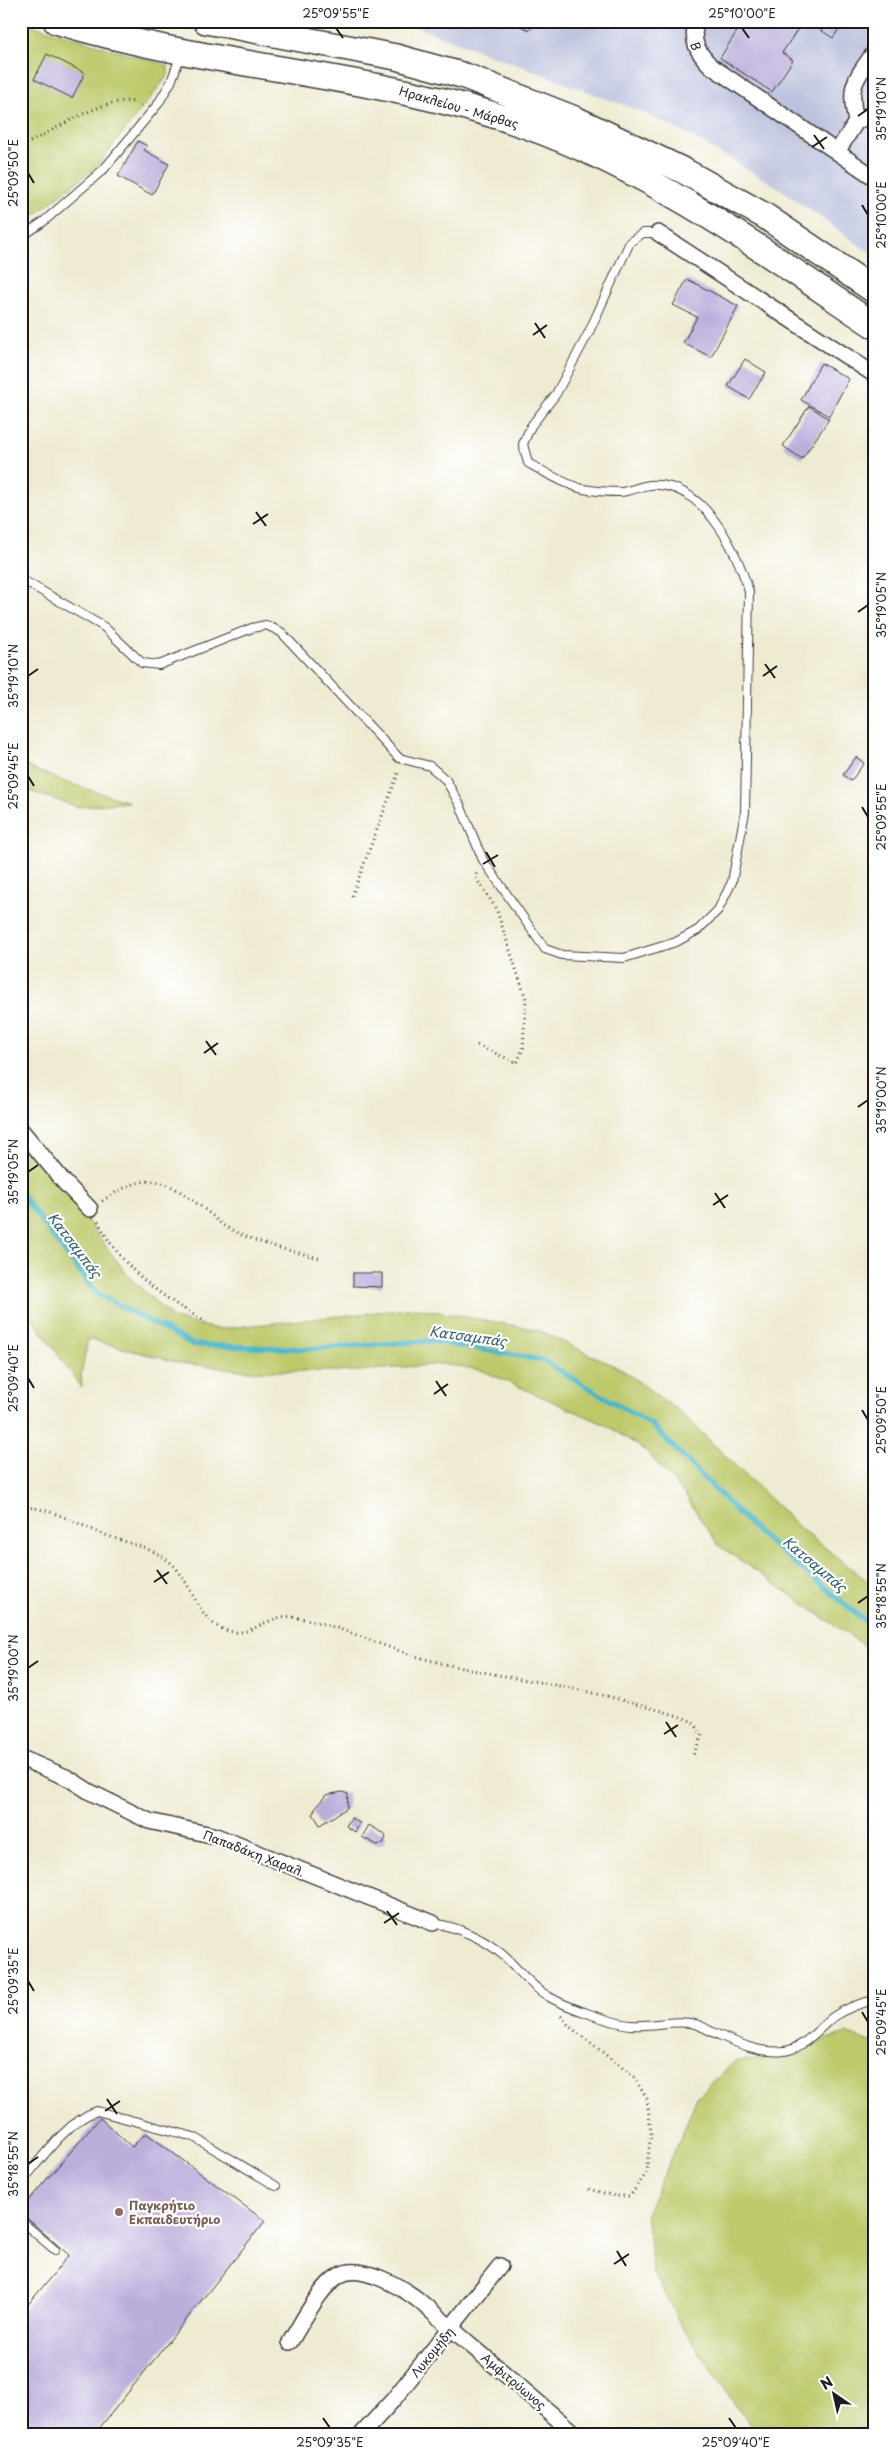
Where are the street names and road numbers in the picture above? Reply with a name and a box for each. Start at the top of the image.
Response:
street label: Β [686,39,706,53]
street label: Ηρακλείου - Μάρθας [397,81,521,133]
street label: Παπαδάκη Χαραλ. [201,1825,307,1881]
street label: Λυκομήδη [406,2323,458,2381]
street label: Αμφιτρύωνος [478,2349,550,2413]

